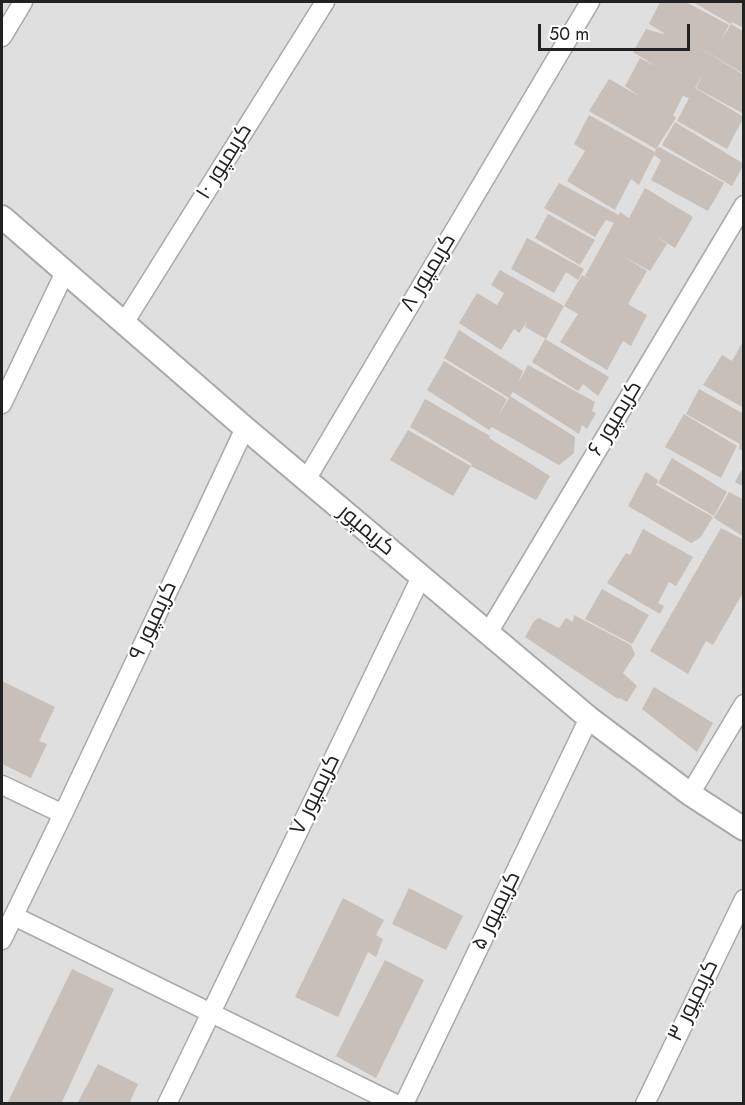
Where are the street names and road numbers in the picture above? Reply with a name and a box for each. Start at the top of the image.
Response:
street label: کریمپور ۱۰ [191,119,259,205]
street label: کریمپور ۸ [395,229,463,317]
street label: کریمپور ۶ [583,377,649,461]
street label: کریمپور [332,500,400,562]
street label: کریمپور ۹ [124,577,184,665]
street label: کریمپور ۷ [285,750,347,840]
street label: کریمپور ۵ [467,867,527,955]
street label: کریمپور ۳ [663,956,725,1046]

